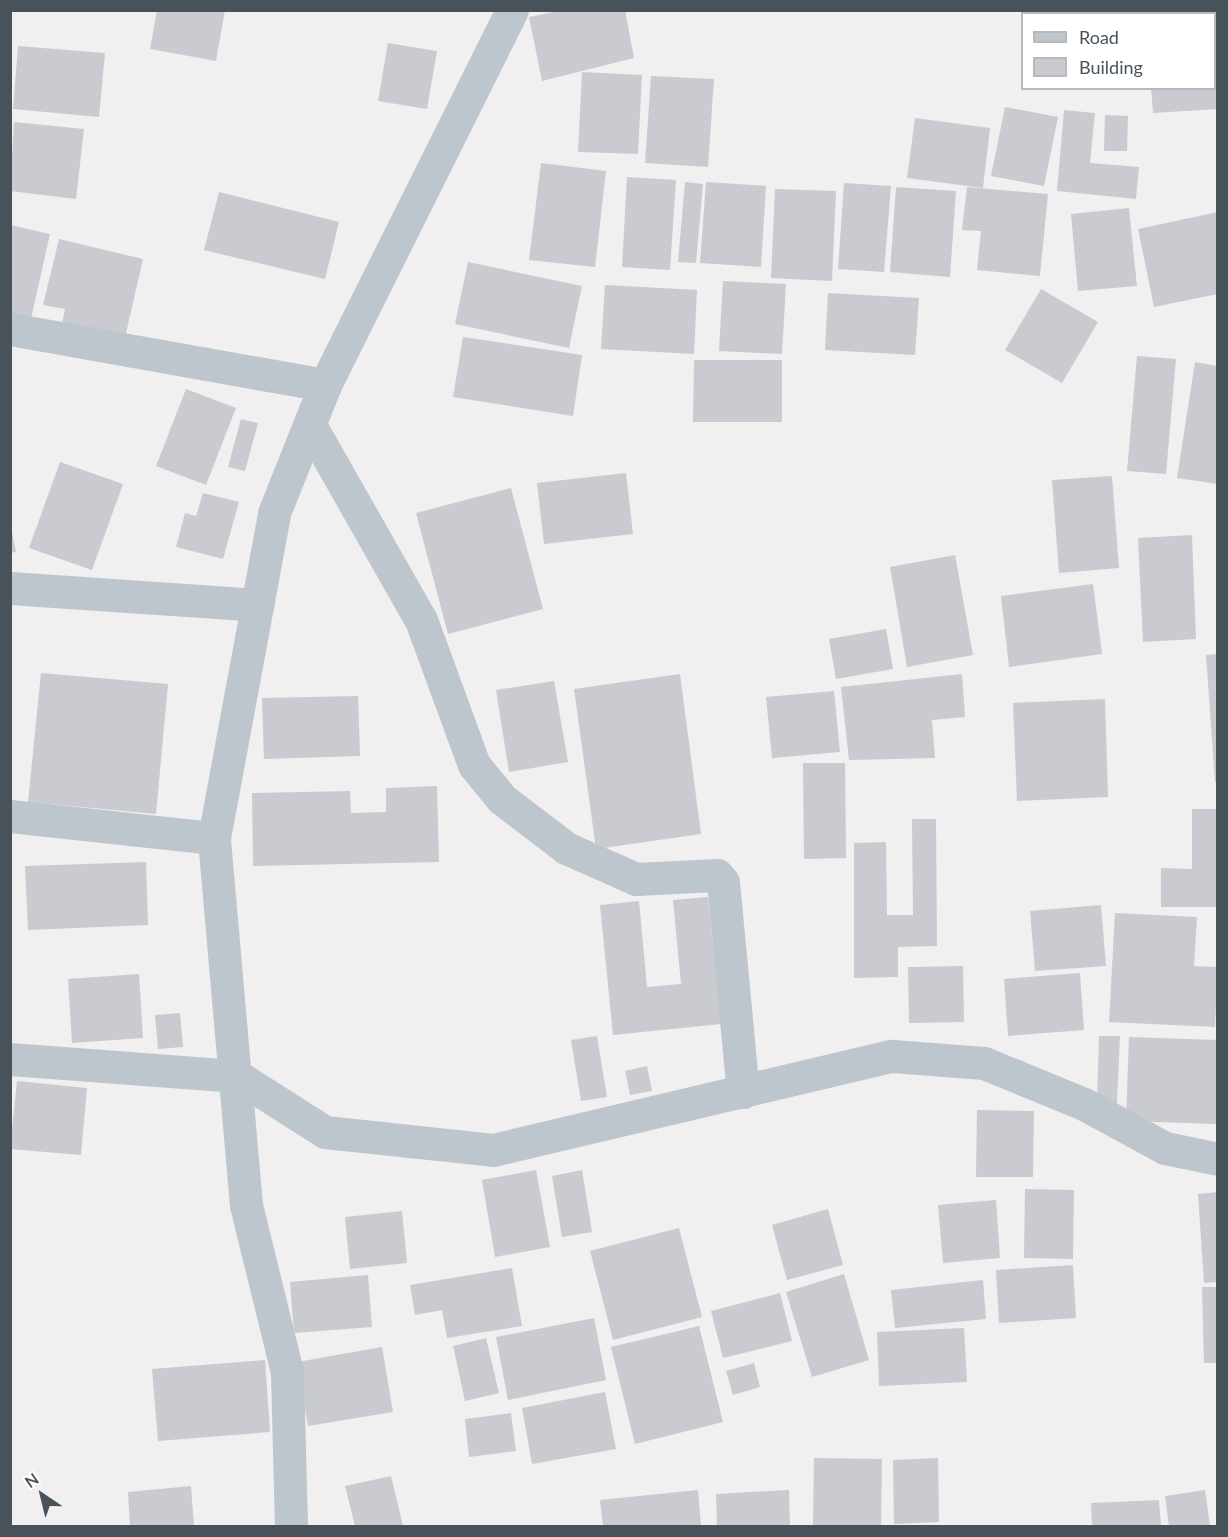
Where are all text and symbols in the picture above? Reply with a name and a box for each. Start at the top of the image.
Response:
legend [1021,12,1216,90]
text: Road [1079,26,1119,48]
text: Building [1079,56,1143,78]
north arrow [12,1465,72,1525]
text: N [21,1469,42,1491]

